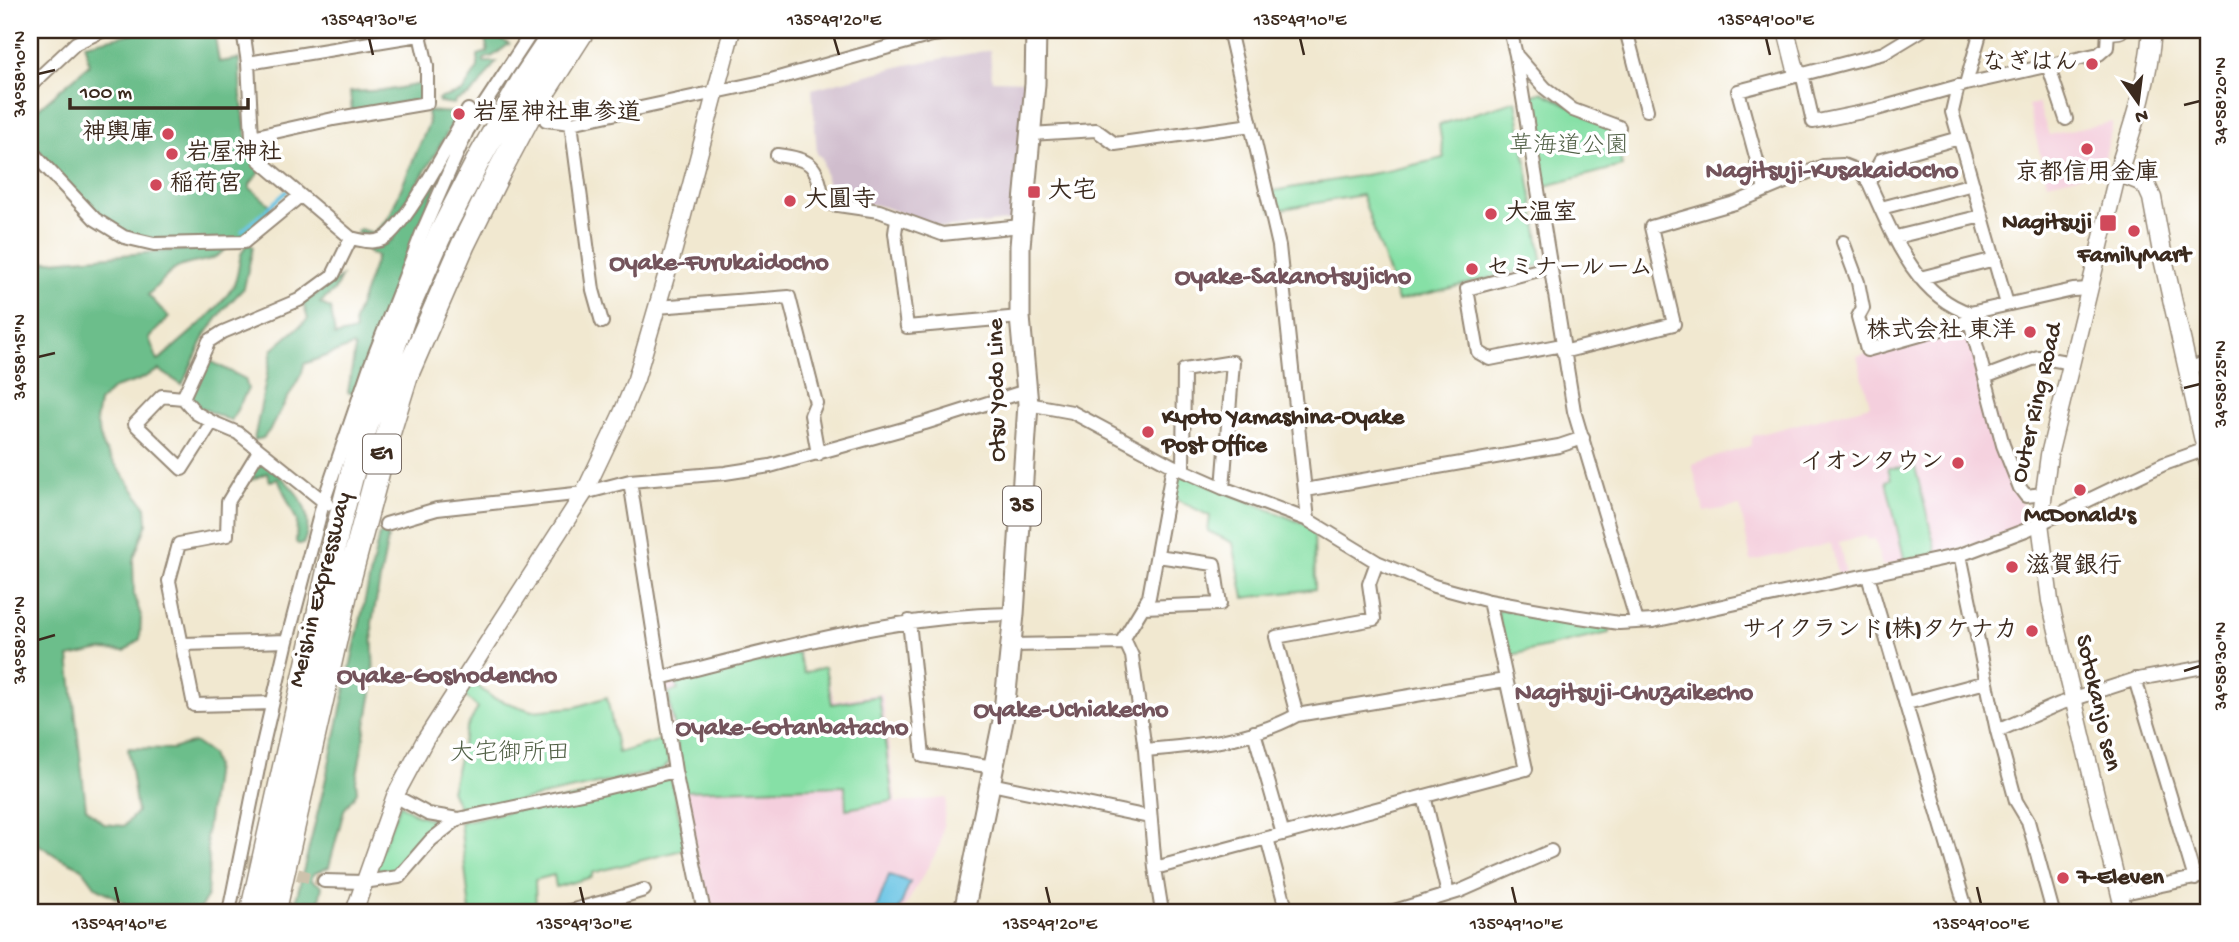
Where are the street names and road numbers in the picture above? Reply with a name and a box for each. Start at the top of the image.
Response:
street label: Otsu Yodo Line [982,317,1014,462]
street label: Outer Ring Road [2006,318,2071,486]
road number: E1 [363,435,401,474]
road number: 35 [1003,486,1041,526]
street label: Meishin Expressway [283,489,359,691]
street label: Sotokanjo sen [2067,632,2127,775]

